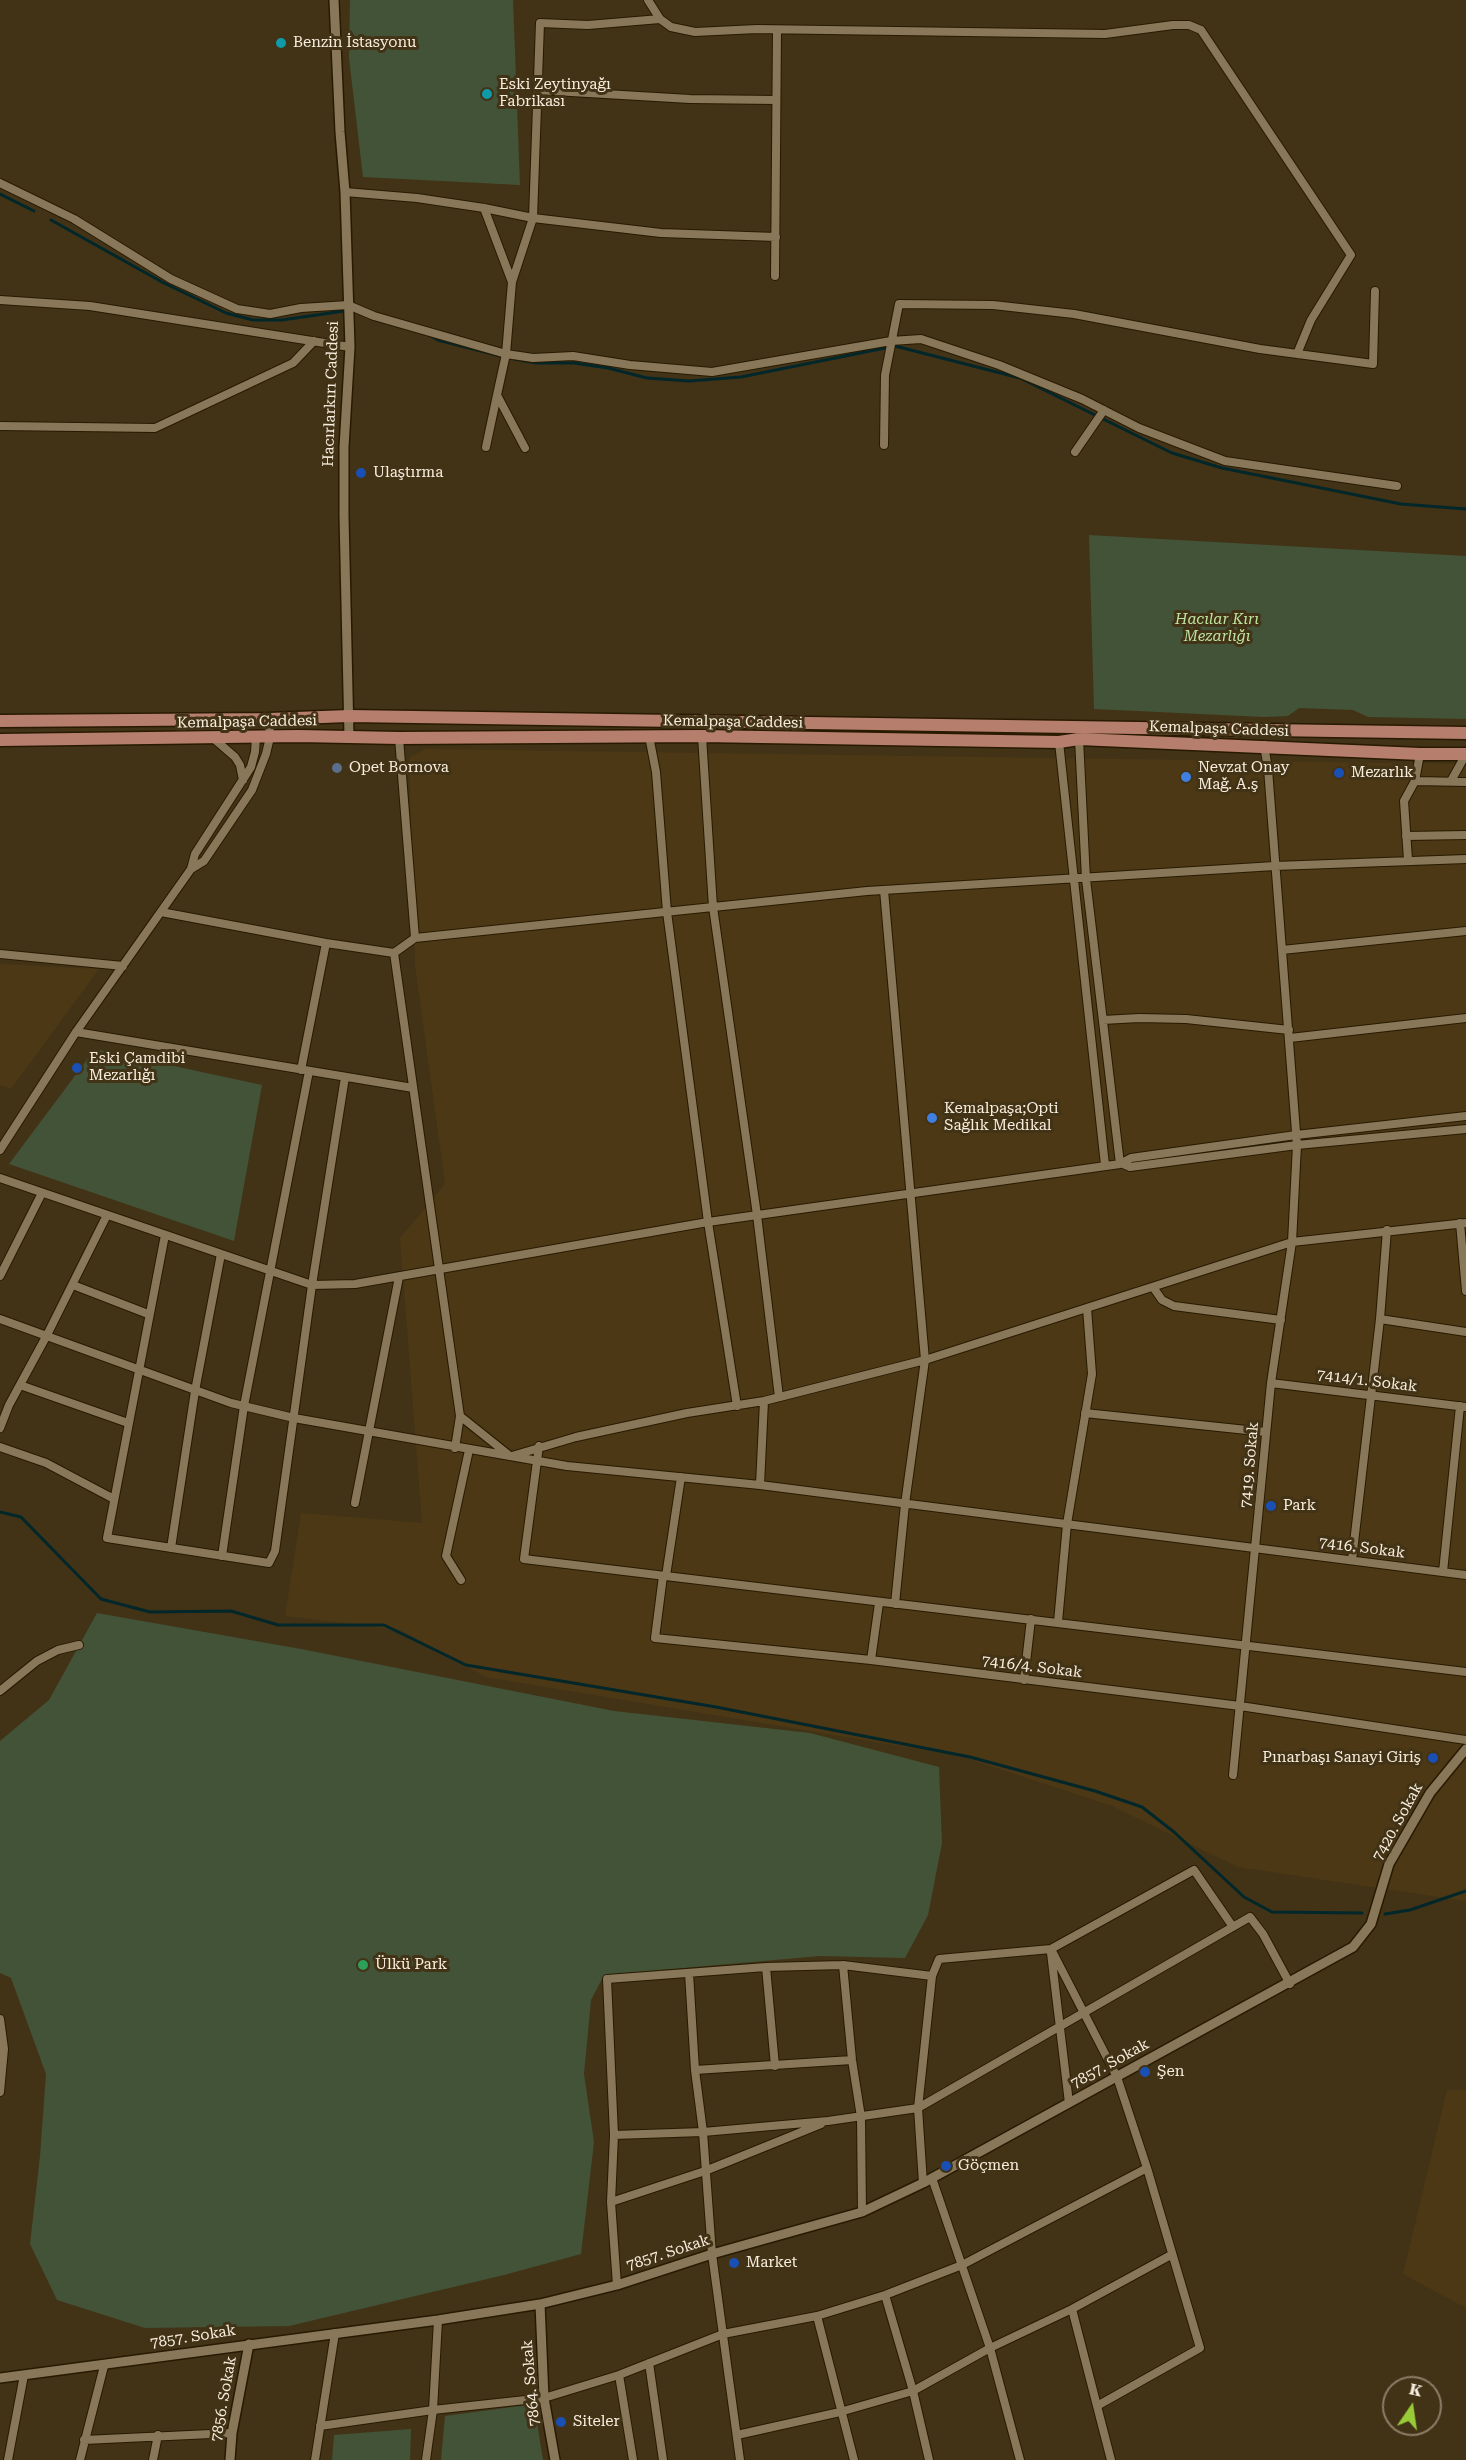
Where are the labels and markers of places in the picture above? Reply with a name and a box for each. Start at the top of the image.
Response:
place label: Benzin İstasyonu [293,34,416,52]
marker: Benzin İstasyonu [274,36,288,50]
place label: Eski Zeytinyağı Fabrikası [499,76,611,111]
marker: Eski Zeytinyağı Fabrikası [480,87,494,101]
place label: Ulaştırma [373,464,443,482]
marker: Ulaştırma [354,466,368,480]
place label: Opet Bornova [349,759,449,777]
place label: Nevzat Onay Mağ. A.ş [1198,759,1289,794]
marker: Opet Bornova [330,761,344,775]
place label: Mezarlık [1351,764,1414,782]
marker: Mezarlık [1332,766,1346,780]
marker: Nevzat Onay Mağ. A.ş [1179,770,1193,784]
place label: Eski Çamdibi Mezarlığı [89,1050,185,1085]
marker: Eski Çamdibi Mezarlığı [70,1061,84,1075]
place label: Kemalpaşa;Opti Sağlık Medikal [944,1100,1059,1135]
marker: Kemalpaşa;Opti Sağlık Medikal [925,1111,939,1125]
place label: Park [1283,1497,1316,1515]
marker: Park [1264,1499,1278,1513]
place label: Pınarbaşı Sanayi Giriş [1262,1749,1421,1767]
marker: Pınarbaşı Sanayi Giriş [1426,1751,1440,1765]
place label: Ülkü Park [375,1956,447,1974]
marker: Ülkü Park [356,1958,370,1972]
place label: Şen [1157,2063,1184,2081]
marker: Şen [1138,2065,1152,2079]
place label: Göçmen [958,2157,1019,2175]
marker: Göçmen [939,2159,953,2173]
place label: Market [746,2254,797,2272]
marker: Market [727,2256,741,2270]
place label: Siteler [573,2413,620,2431]
marker: Siteler [554,2415,568,2429]

